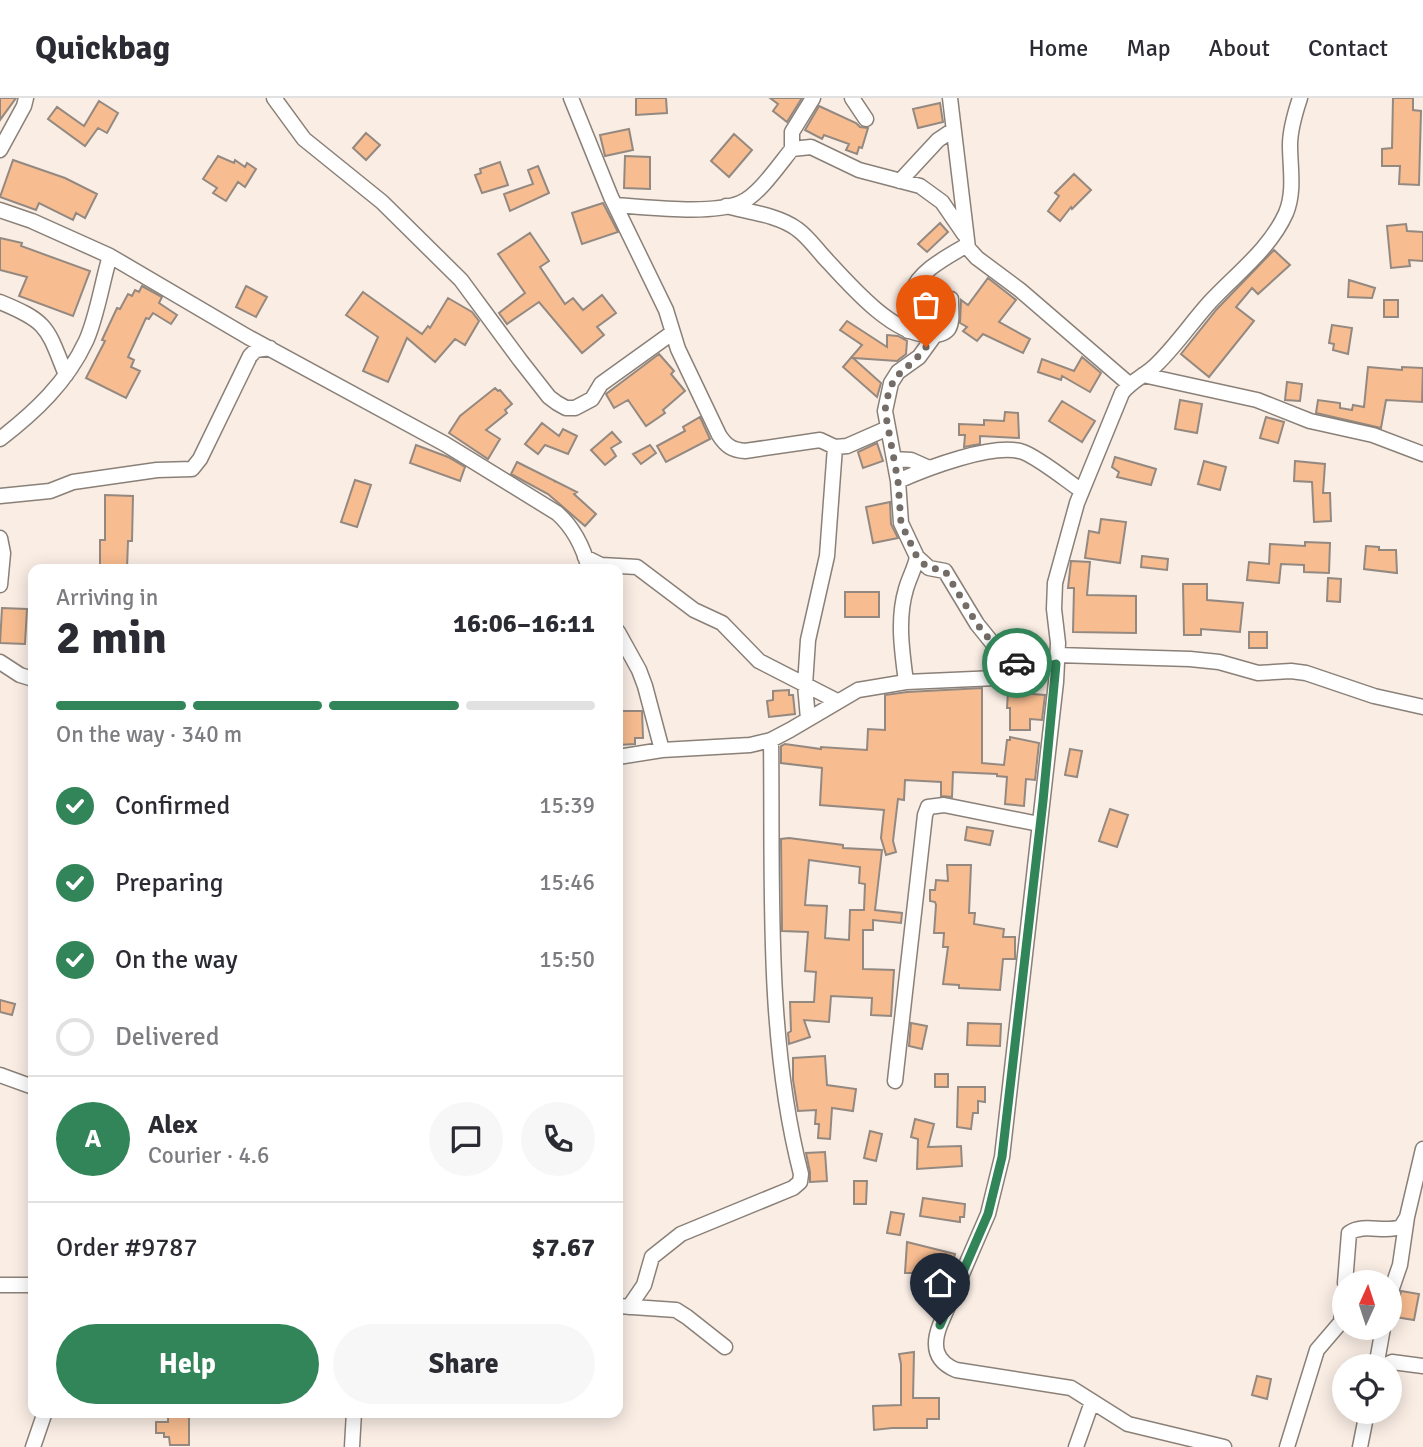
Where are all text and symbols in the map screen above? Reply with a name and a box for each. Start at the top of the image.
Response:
text: Quickbag [35,28,170,69]
text: Home [1028,33,1088,63]
text: Map [1126,33,1171,63]
text: About [1209,33,1270,63]
text: Contact [1308,33,1388,63]
pin [896,275,956,347]
icon: bag [907,286,945,324]
text: Arriving in [56,583,158,612]
text: 16:06–16:11 [453,608,595,640]
text: 2 min [56,610,167,666]
courier [982,628,1052,698]
icon: car [998,644,1036,682]
text: On the way · 340 m [56,720,242,749]
icon: check [56,787,94,825]
text: Confirmed [115,790,230,822]
text: 15:39 [539,791,595,820]
icon: check [56,864,94,902]
text: Preparing [115,867,223,899]
text: 15:46 [539,868,595,897]
icon: check [56,941,94,979]
text: On the way [115,944,238,976]
text: 15:50 [539,945,595,974]
text: Delivered [115,1021,220,1053]
button: chat [429,1102,503,1176]
button: phone [521,1102,595,1176]
text: Alex [148,1109,198,1141]
text: A [85,1123,101,1155]
text: Courier · 4.6 [148,1141,269,1170]
text: Order #9787 [56,1232,197,1264]
text: $7.67 [531,1232,595,1264]
pin [910,1253,970,1325]
icon: home [921,1264,959,1302]
north arrow [1332,1270,1402,1340]
map controls [1332,1270,1402,1424]
button: Help [56,1324,319,1404]
button: Share [333,1324,595,1404]
button: locate [1332,1354,1402,1424]

